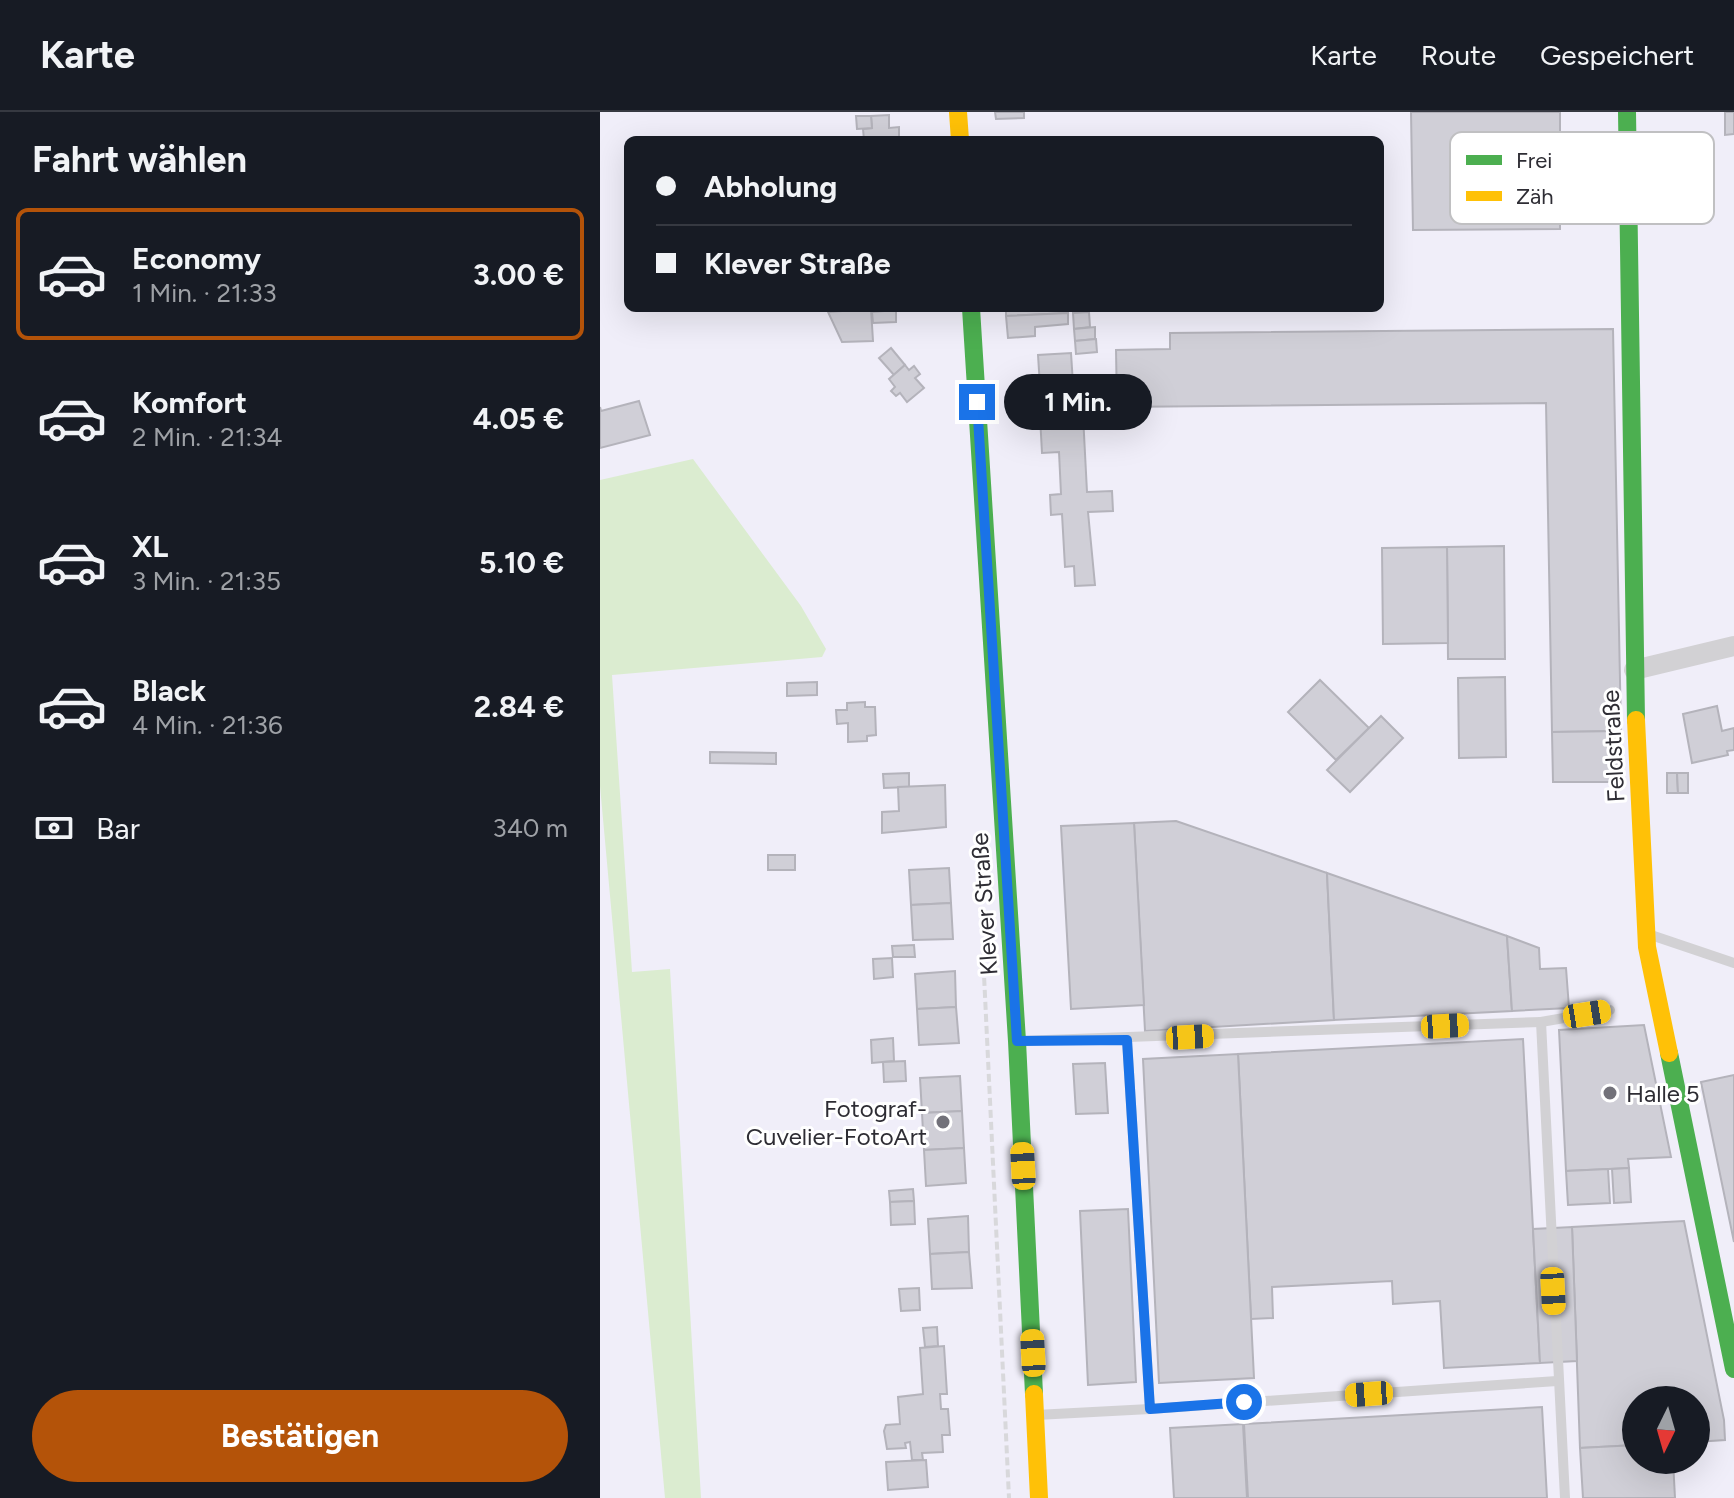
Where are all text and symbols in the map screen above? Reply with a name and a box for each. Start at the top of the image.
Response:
text: Karte [40,32,135,78]
text: Karte [1310,38,1377,72]
text: Route [1421,38,1496,72]
text: Gespeichert [1540,38,1694,72]
legend [1450,132,1714,224]
text: Fahrt wählen [32,138,247,181]
text: Frei [1516,147,1552,174]
text: Abholung [704,168,837,205]
text: Zäh [1516,183,1554,210]
icon: car [36,238,108,310]
text: Economy [132,240,261,277]
text: Klever Straße [704,245,891,282]
text: 3.00 € [473,256,564,293]
text: 1 Min. · 21:33 [132,277,277,309]
callout: 1 Min. [1005,374,1153,430]
icon: car [36,382,108,454]
text: Komfort [132,384,247,421]
route end [959,384,995,420]
text: 1 Min. [1044,386,1112,418]
text: 4.05 € [473,400,564,437]
text: 2 Min. · 21:34 [132,421,283,453]
icon: car [36,526,108,598]
text: XL [132,528,168,565]
text: 5.10 € [479,544,564,581]
text: 3 Min. · 21:35 [132,565,281,597]
icon: car [36,670,108,742]
text: Black [132,672,206,709]
text: 2.84 € [474,688,564,725]
street label: Feldstraße [1596,689,1630,803]
text: 4 Min. · 21:36 [132,709,283,741]
icon: cash [32,806,76,850]
text: Bar [96,810,140,847]
text: 340 m [492,812,568,844]
street label: Klever Straße [965,832,1003,976]
car [1561,998,1613,1030]
car [1420,1013,1470,1039]
car [1165,1024,1215,1050]
place label: Halle 5 [1626,1079,1700,1108]
marker: Halle 5 [1601,1084,1619,1102]
place label: Fotograf- Cuvelier-FotoArt [746,1094,927,1151]
marker: Fotograf- Cuvelier-FotoArt [934,1113,952,1131]
car [1010,1141,1036,1191]
car [1540,1266,1566,1316]
car [1020,1328,1046,1378]
car [1344,1380,1394,1408]
route start [1226,1384,1262,1420]
north arrow [1622,1386,1710,1474]
map controls [1622,1386,1710,1474]
button: Bestätigen [32,1390,568,1482]

